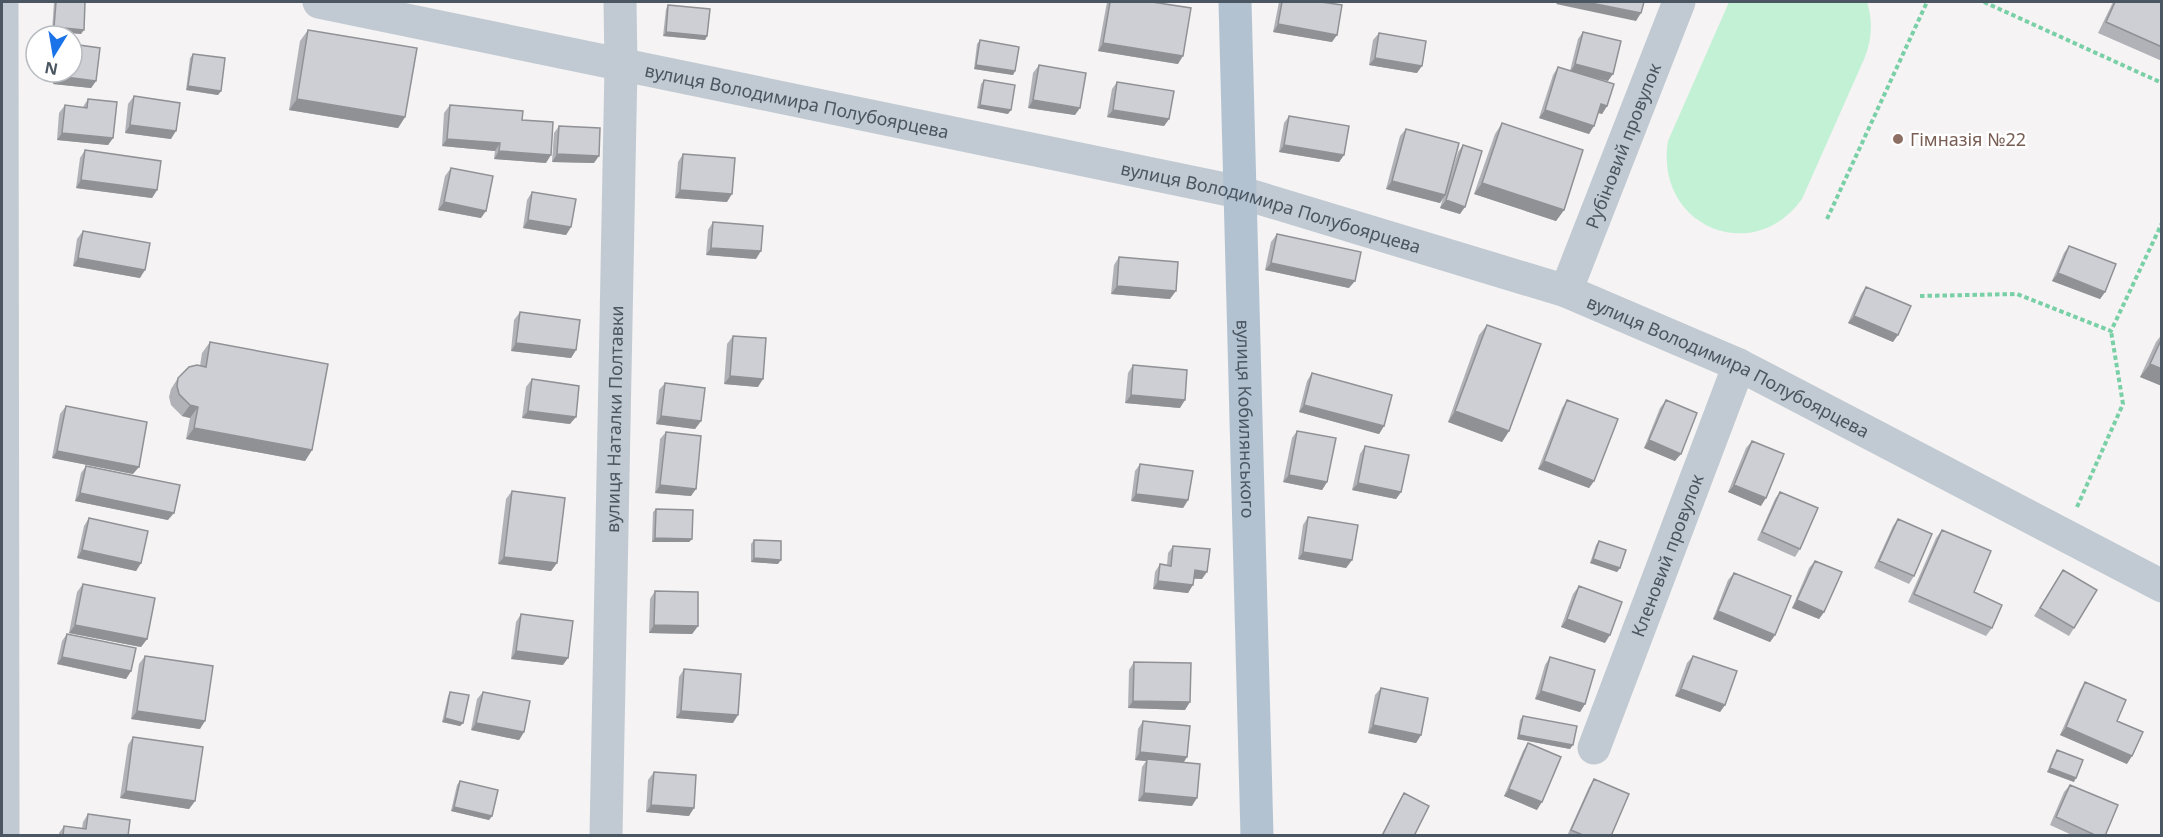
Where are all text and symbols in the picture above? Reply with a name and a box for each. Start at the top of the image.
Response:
north arrow [24,24,84,84]
text: N [43,57,60,81]
street label: вулиця Володимира Полубоярцева [643,58,951,144]
street label: Рубіновий провулок [1580,59,1666,232]
place label: Гімназія №22 [1910,127,2026,151]
marker: Гімназія №22 [1891,132,1905,146]
street label: вулиця Володимира Полубоярцева [1119,156,1424,258]
street label: вулиця Володимира Полубоярцева [1583,289,1874,443]
street label: вулиця Наталки Полтавки [600,305,628,533]
street label: вулиця Кобилянського [1231,319,1261,518]
street label: Кленовий провулок [1625,470,1709,640]

